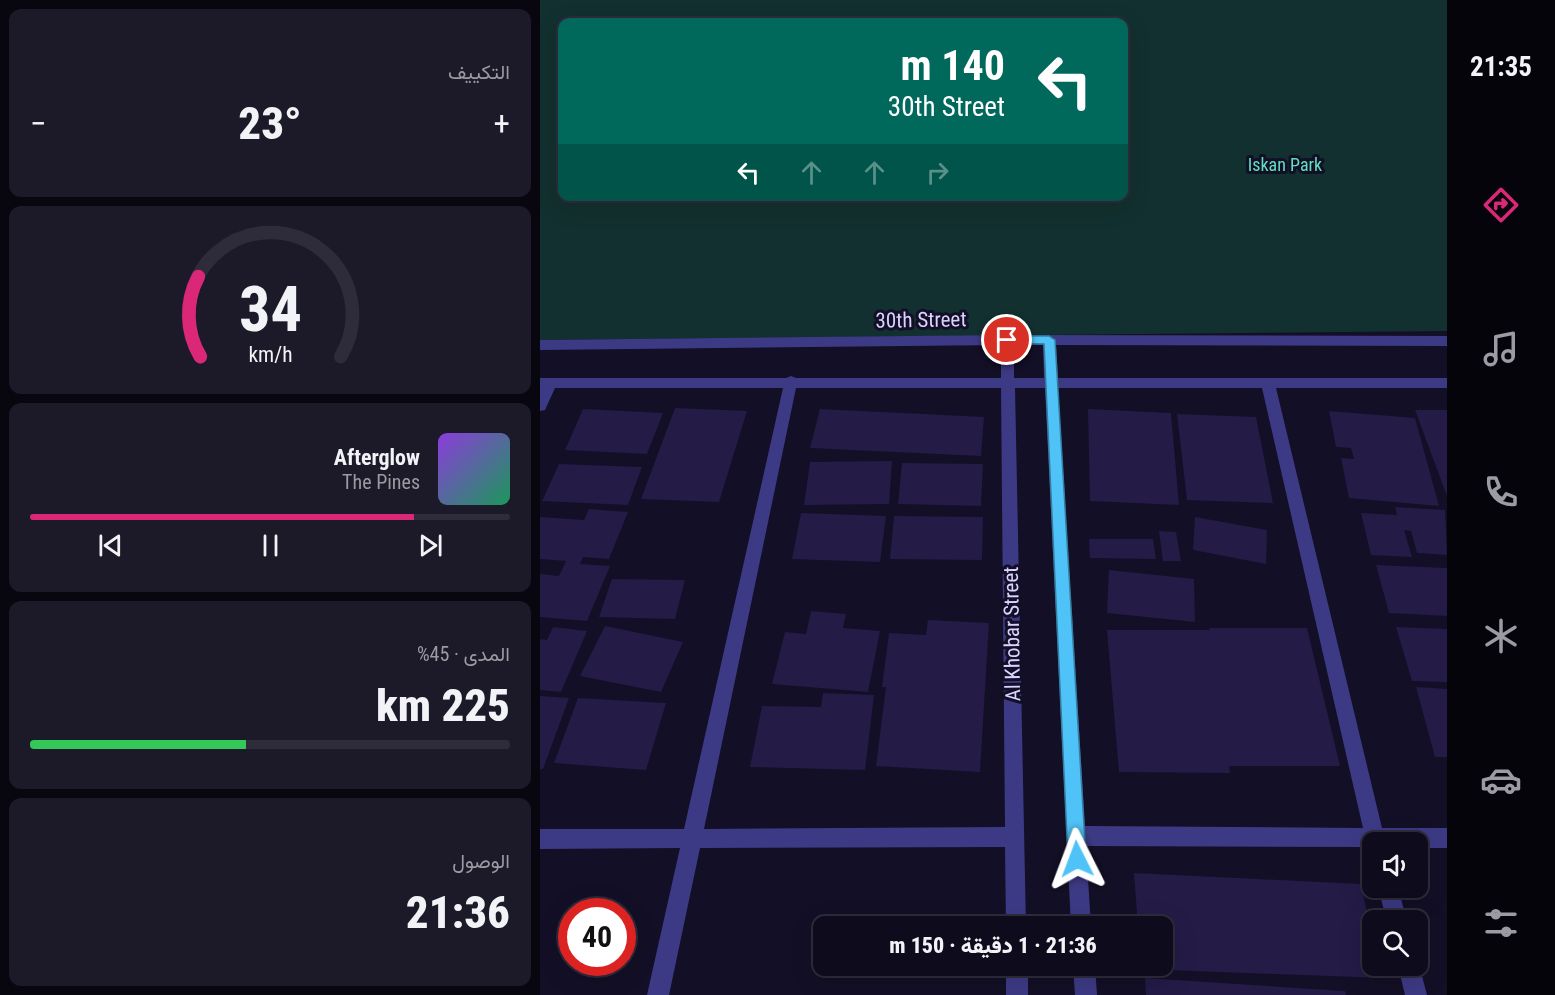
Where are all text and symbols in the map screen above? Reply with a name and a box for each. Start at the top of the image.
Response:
text: 140 m [900,41,1005,90]
icon: left [1026,42,1104,120]
text: 21:35 [1470,51,1532,83]
text: التكييف [448,60,510,84]
text: 30th Street [888,91,1005,123]
text: 23° [238,97,302,150]
text: − [30,104,47,143]
text: + [494,104,510,143]
park label: Iskan Park [1248,154,1322,175]
icon: left [732,156,765,189]
icon: ahead [795,156,828,189]
icon: ahead [858,156,891,189]
icon: right [921,156,954,189]
icon: directions [1480,184,1522,226]
text: 34 [238,273,302,346]
street label: 30th Street [875,307,967,333]
pin [981,314,1032,365]
icon: arrive [990,323,1023,356]
icon: music [1480,328,1522,370]
text: km/h [248,343,292,368]
text: Afterglow [334,445,420,470]
text: The Pines [342,470,420,494]
icon: phone [1480,471,1522,513]
icon: previous [94,529,127,562]
icon: pause [254,529,287,562]
icon: next [414,529,447,562]
street label: Al Khobar Street [999,566,1025,702]
icon: climate [1480,615,1522,657]
text: المدى · 45% [417,642,510,666]
text: 225 km [376,679,510,732]
icon: car [1480,759,1522,801]
position arrow [1045,827,1109,891]
map controls [1362,832,1428,976]
button: sound [1362,832,1428,898]
text: الوصول [452,849,510,873]
text: 21:36 [406,886,510,939]
speed limit sign: 40 [558,898,636,976]
icon: filters [1480,902,1522,944]
button: search [1362,910,1428,976]
text: 21:36 · 1 دقيقة · 150 m [889,933,1097,958]

